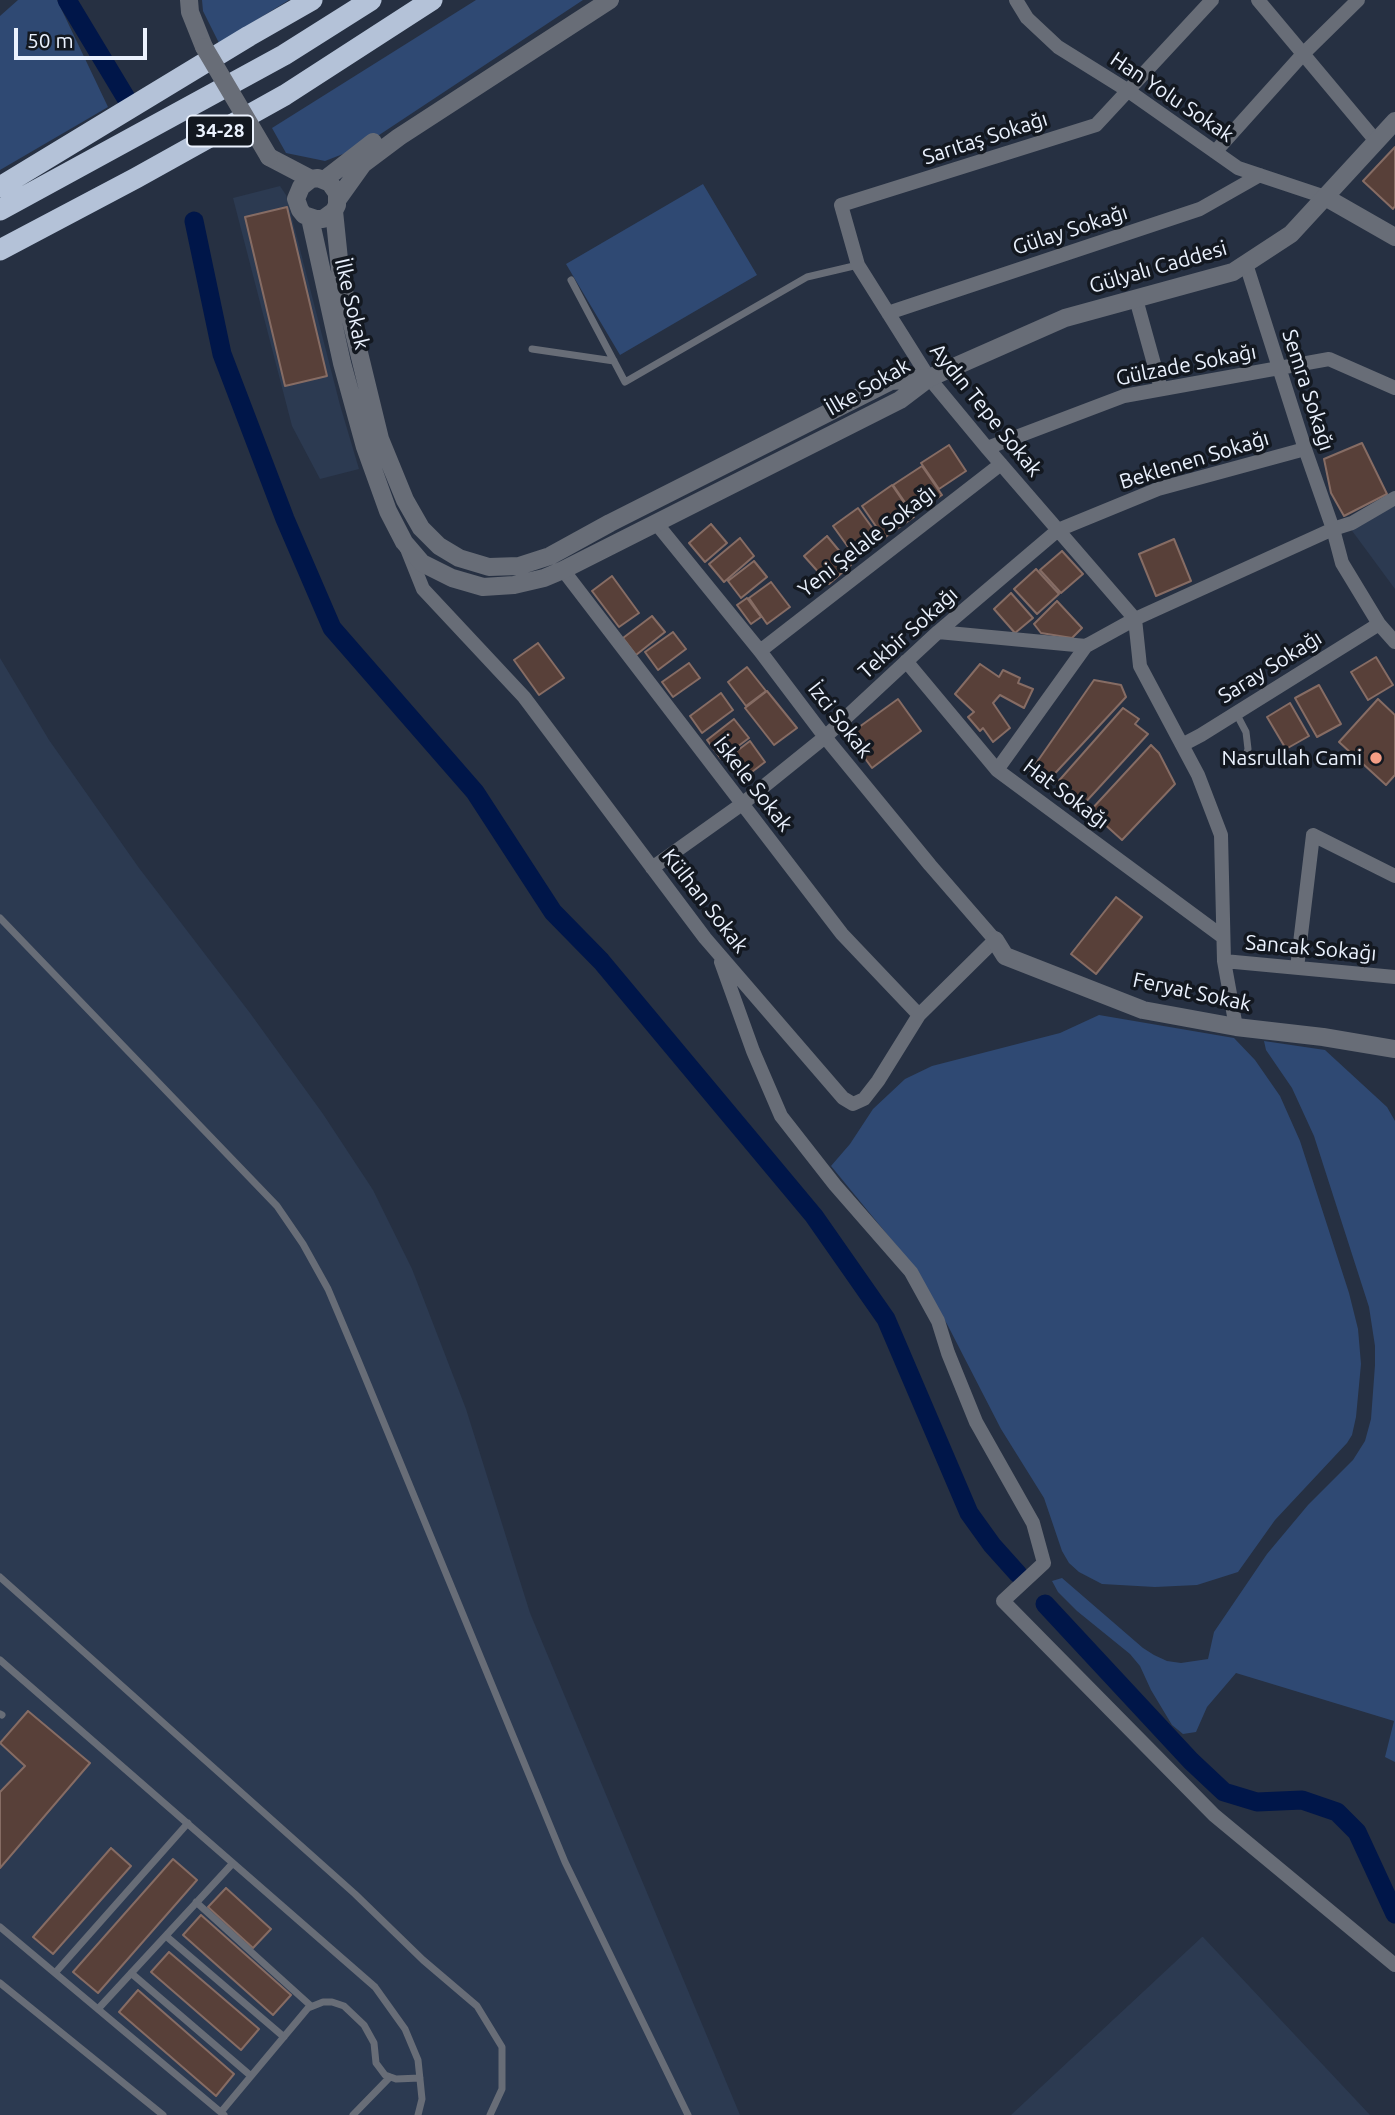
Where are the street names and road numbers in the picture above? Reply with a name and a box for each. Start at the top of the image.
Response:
street label: Han Yolu Sokak [1106,46,1238,148]
street label: Sarıtaş Sokağı [919,106,1051,170]
road number: 34-28 [187,116,253,146]
street label: Gülay Sokağı [1010,200,1130,260]
street label: Gülyalı Caddesi [1086,235,1230,299]
street label: İlke Sokak [329,256,375,352]
street label: Semra Sokağı [1277,326,1339,454]
street label: Aydın Tepe Sokak [925,338,1047,482]
street label: Gülzade Sokağı [1114,339,1258,391]
street label: İlke Sokak [822,353,914,421]
street label: Beklenen Sokağı [1116,425,1272,495]
street label: Yeni Şelale Sokağı [793,480,941,602]
street label: Tekbir Sokağı [853,582,963,684]
street label: Saray Sokağı [1214,625,1326,709]
street label: İzci Sokak [802,677,878,763]
street label: İskele Sokak [708,732,798,836]
street label: Hat Sokağı [1018,754,1114,834]
street label: Külhan Sokak [657,844,753,958]
street label: Sancak Sokağı [1244,930,1378,966]
street label: Feryat Sokak [1131,967,1253,1017]

